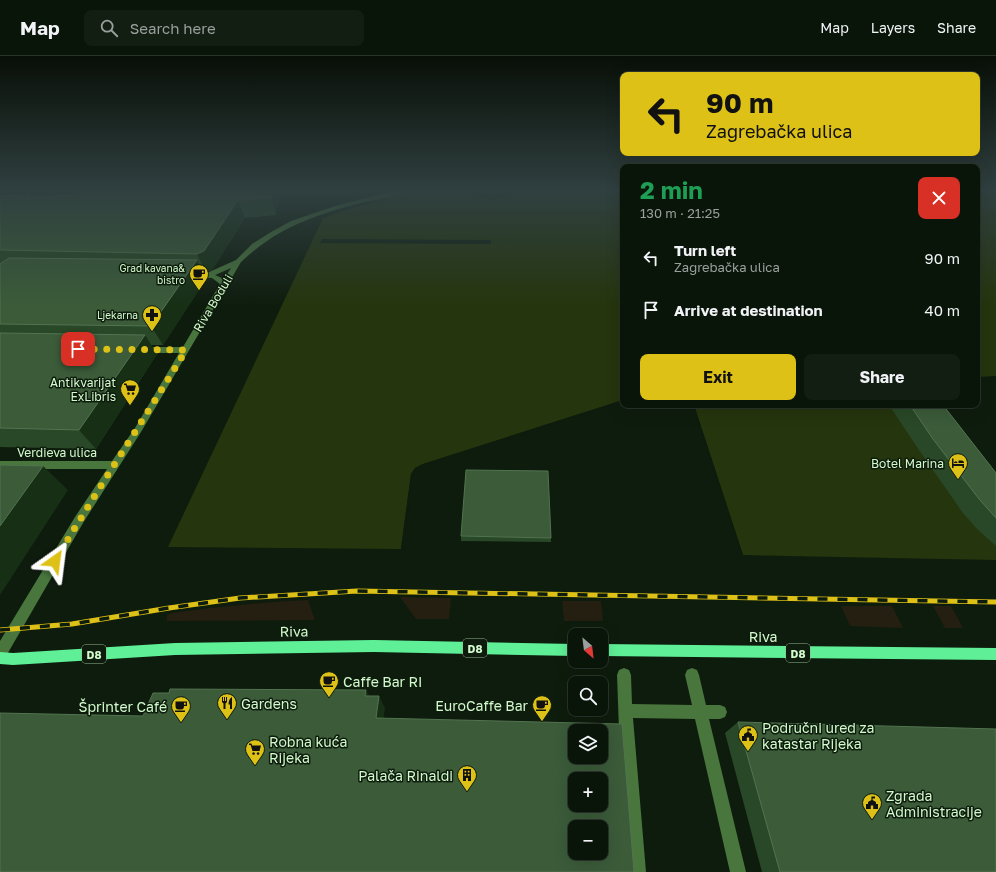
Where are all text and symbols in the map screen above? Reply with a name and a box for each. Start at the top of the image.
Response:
search box [84,10,364,46]
text: Map [20,16,60,39]
icon: search [98,17,120,39]
text: Search here [130,19,216,37]
text: Map [820,19,849,36]
text: Layers [871,19,915,36]
text: Share [937,19,976,36]
text: 90 m [706,86,773,119]
icon: left [640,88,692,140]
text: Zagrebačka ulica [706,120,852,142]
text: 2 min [640,175,703,204]
button: close [918,177,960,219]
text: 130 m · 21:25 [640,205,720,221]
text: Turn left [674,241,736,259]
icon: left [640,247,662,269]
text: 90 m [925,249,960,267]
text: Zagrebačka ulica [674,259,780,275]
place label: Grad kavana& bistro [119,262,185,286]
cafe icon: Grad kavana& bistro [188,263,210,291]
street label: Riva Boduli [190,272,236,334]
icon: arrive [640,299,662,321]
text: Arrive at destination [674,301,823,319]
text: 40 m [925,301,960,319]
pharmacy icon: Ljekarna [141,304,163,332]
place label: Ljekarna [97,309,138,321]
pin [61,332,95,366]
icon: arrive [67,338,89,360]
button: Exit [640,354,796,400]
button: Share [804,354,960,400]
place label: Antikvarijat ExLibris [50,375,116,404]
supermarket icon: Antikvarijat ExLibris [119,378,141,406]
street label: Verdieva ulica [17,445,97,460]
hotel icon: Botel Marina [947,452,969,480]
place label: Botel Marina [871,456,944,471]
position arrow [34,540,76,582]
street label: Riva [280,622,308,640]
north arrow [568,628,608,668]
map controls [568,628,608,860]
street label: Riva [749,628,777,645]
road number: D8 [463,639,487,657]
road number: D8 [786,644,810,662]
road number: D8 [82,645,106,663]
cafe icon: Caffe Bar RI [318,670,340,698]
place label: Caffe Bar RI [343,673,422,690]
button: search [568,676,608,716]
restaurant icon: Gardens [216,692,238,720]
cafe icon: EuroCaffe Bar [531,694,553,722]
cafe icon: Šprinter Café [170,695,192,723]
place label: Gardens [241,695,297,712]
place label: EuroCaffe Bar [435,697,529,714]
place label: Šprinter Café [79,698,167,715]
place label: Područni ured za katastar Rijeka [762,719,875,752]
button: layers [568,724,608,764]
public building icon: Područni ured za katastar Rijeka [737,724,759,752]
place label: Robna kuća Rijeka [269,733,347,766]
supermarket icon: Robna kuća Rijeka [244,738,266,766]
building icon: Palača Rinaldi [456,764,478,792]
place label: Palača Rinaldi [358,767,453,784]
button: + [568,772,608,812]
place label: Zgrada Administracije [886,787,982,820]
public building icon: Zgrada Administracije [861,792,883,820]
button: − [568,820,608,860]

